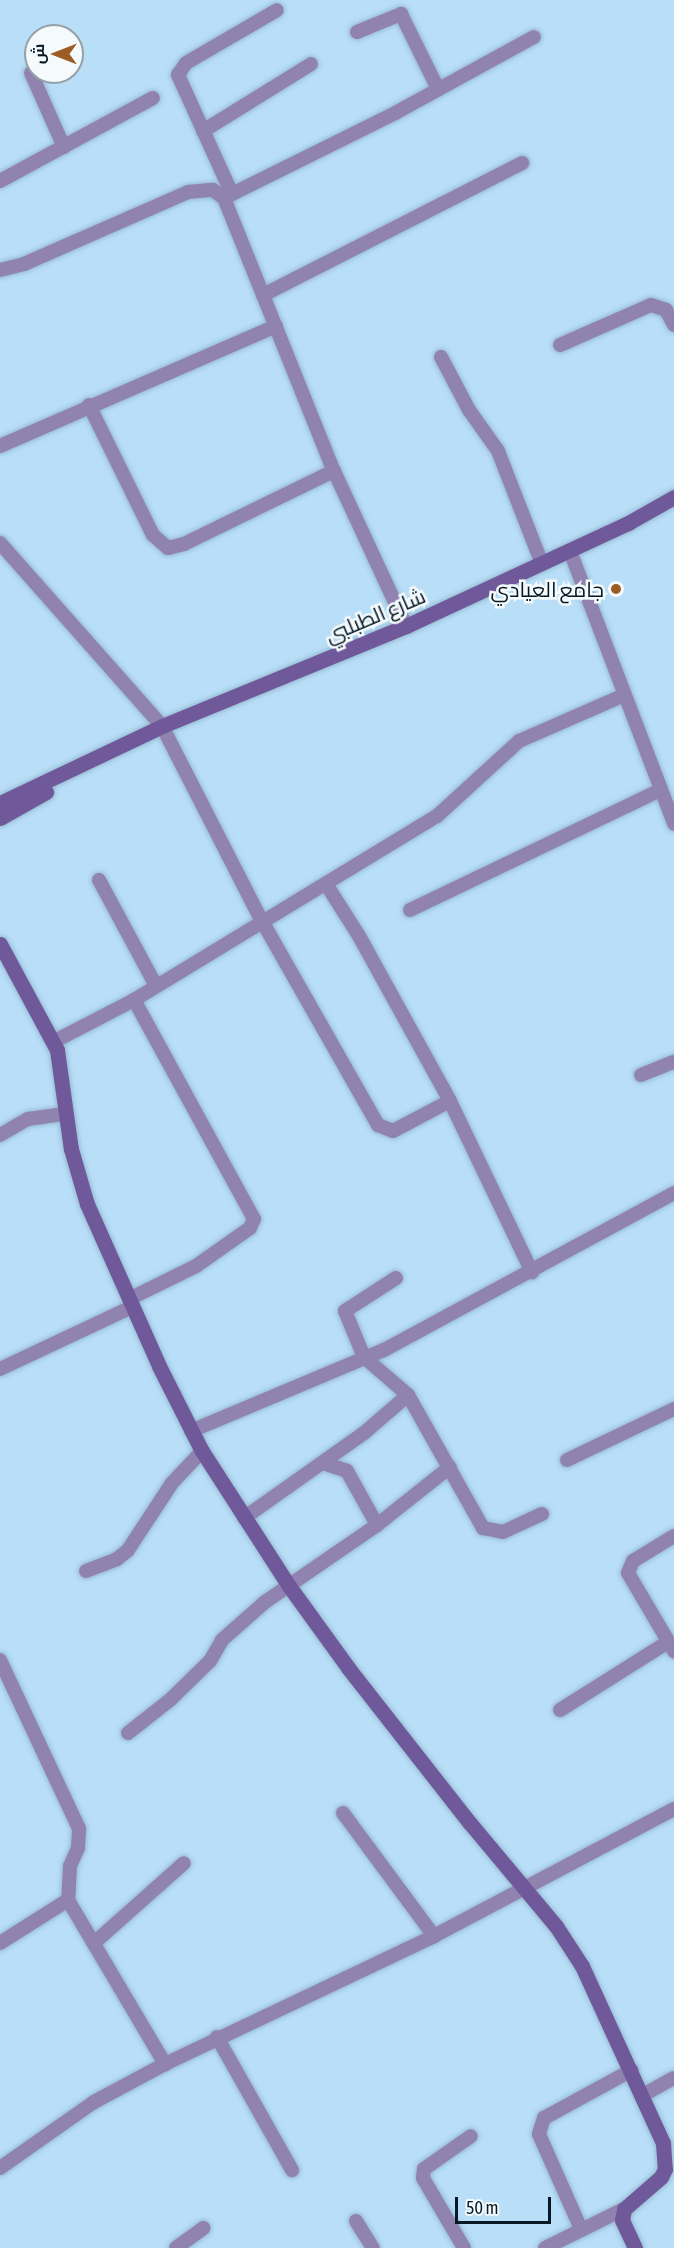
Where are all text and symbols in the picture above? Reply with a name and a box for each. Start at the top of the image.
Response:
north arrow [24,24,84,84]
text: ش [29,44,47,64]
place label: جامع العيادي [490,576,604,602]
marker: جامع العيادي [609,582,623,596]
street label: شارع الطبلبي [321,583,429,647]
scale bar [458,2185,554,2223]
text: 50 m [466,2197,498,2218]

